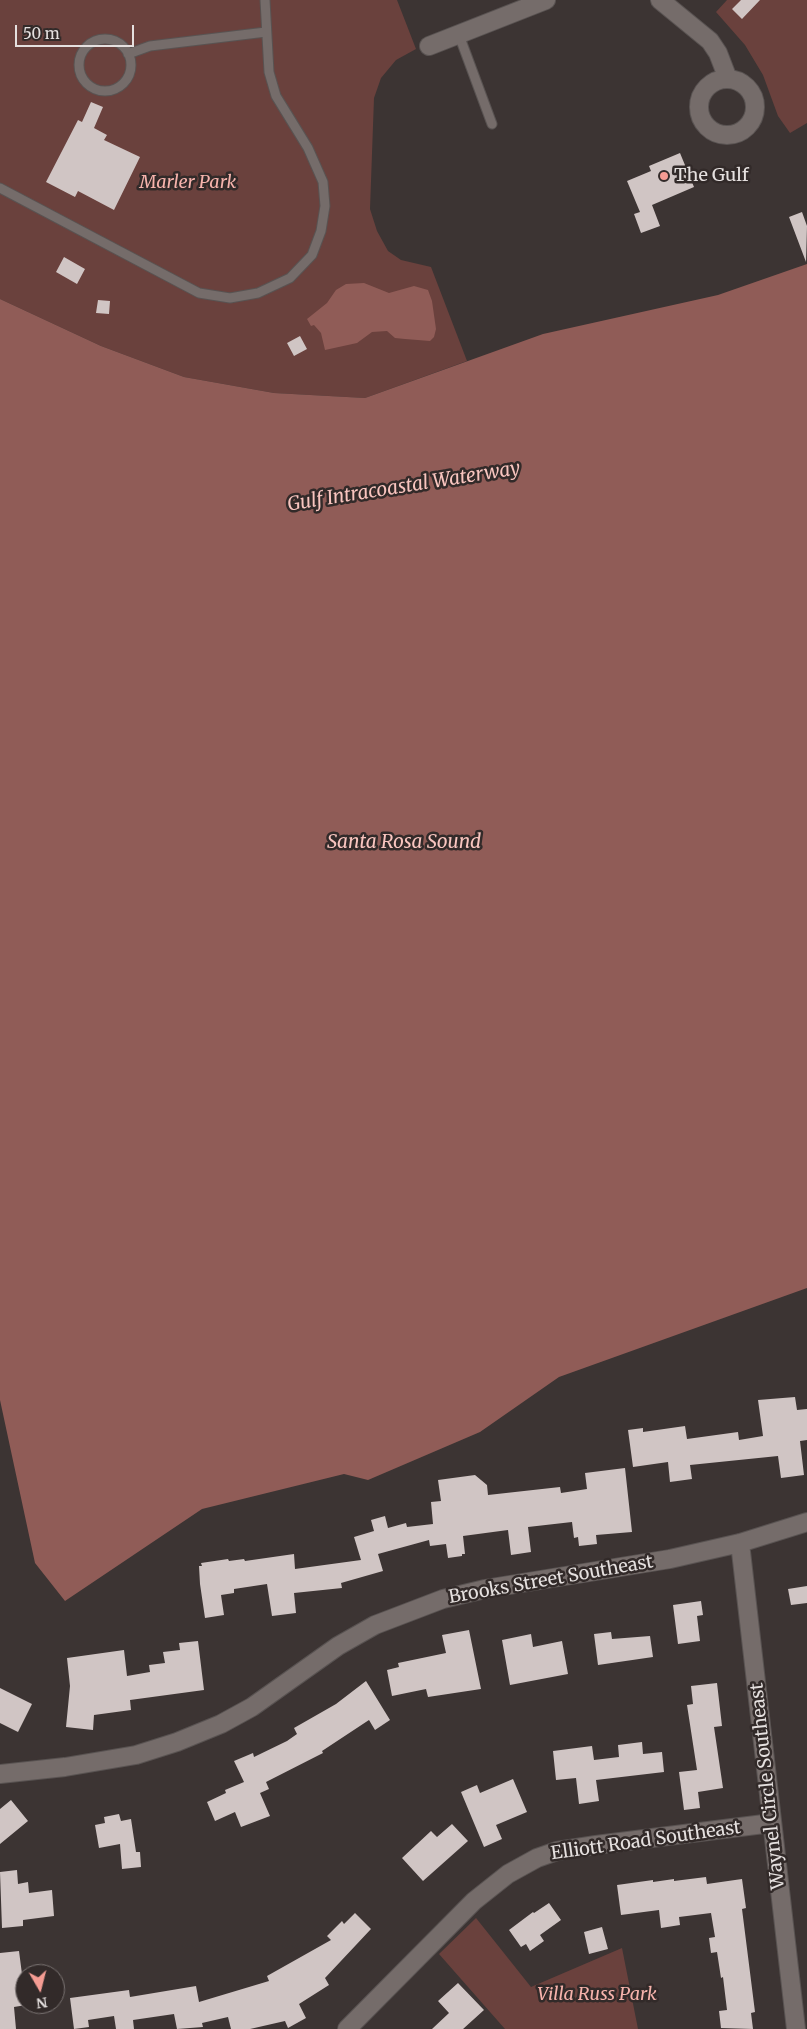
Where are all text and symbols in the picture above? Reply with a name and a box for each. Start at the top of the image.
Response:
scale bar [18,15,136,47]
text: 50 m [23,24,60,43]
place label: The Gulf [674,165,749,187]
marker: The Gulf [658,170,670,182]
park label: Marler Park [140,172,236,194]
water label: Gulf Intracoastal Waterway [286,457,522,517]
water label: Santa Rosa Sound [327,832,481,854]
street label: Brooks Street Southeast [447,1551,655,1609]
street label: Waynel Circle Southeast [746,1682,790,1890]
street label: Elliott Road Southeast [550,1817,742,1865]
north arrow [15,1964,65,2014]
park label: Villa Russ Park [537,1984,657,2006]
text: N [35,1993,49,2013]

